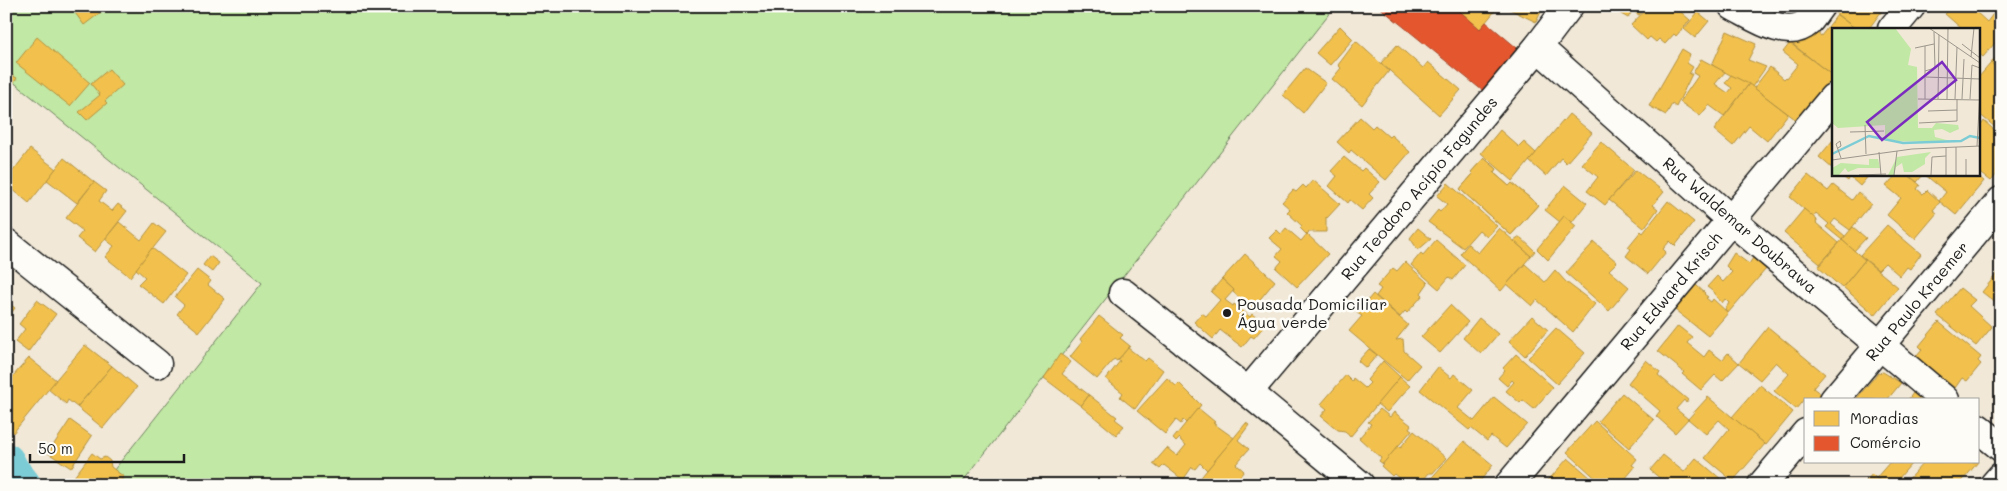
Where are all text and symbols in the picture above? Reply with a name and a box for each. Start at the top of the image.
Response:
inset map [1832,28,1980,175]
street label: Rua Teodoro Acípio Fagundes [1336,92,1502,284]
street label: Rua Waldemar Doubrawa [1659,152,1822,297]
street label: Rua Edward Krisch [1615,227,1726,354]
street label: Rua Paulo Kraemer [1861,237,1973,365]
place label: Pousada Domiciliar Água verde [1237,293,1387,332]
marker: Pousada Domiciliar Água verde [1221,307,1233,319]
legend [1804,398,1980,464]
text: Moradias [1850,408,1918,428]
scale bar [30,431,184,463]
text: Comércio [1850,432,1921,452]
text: 50 m [38,438,73,458]

